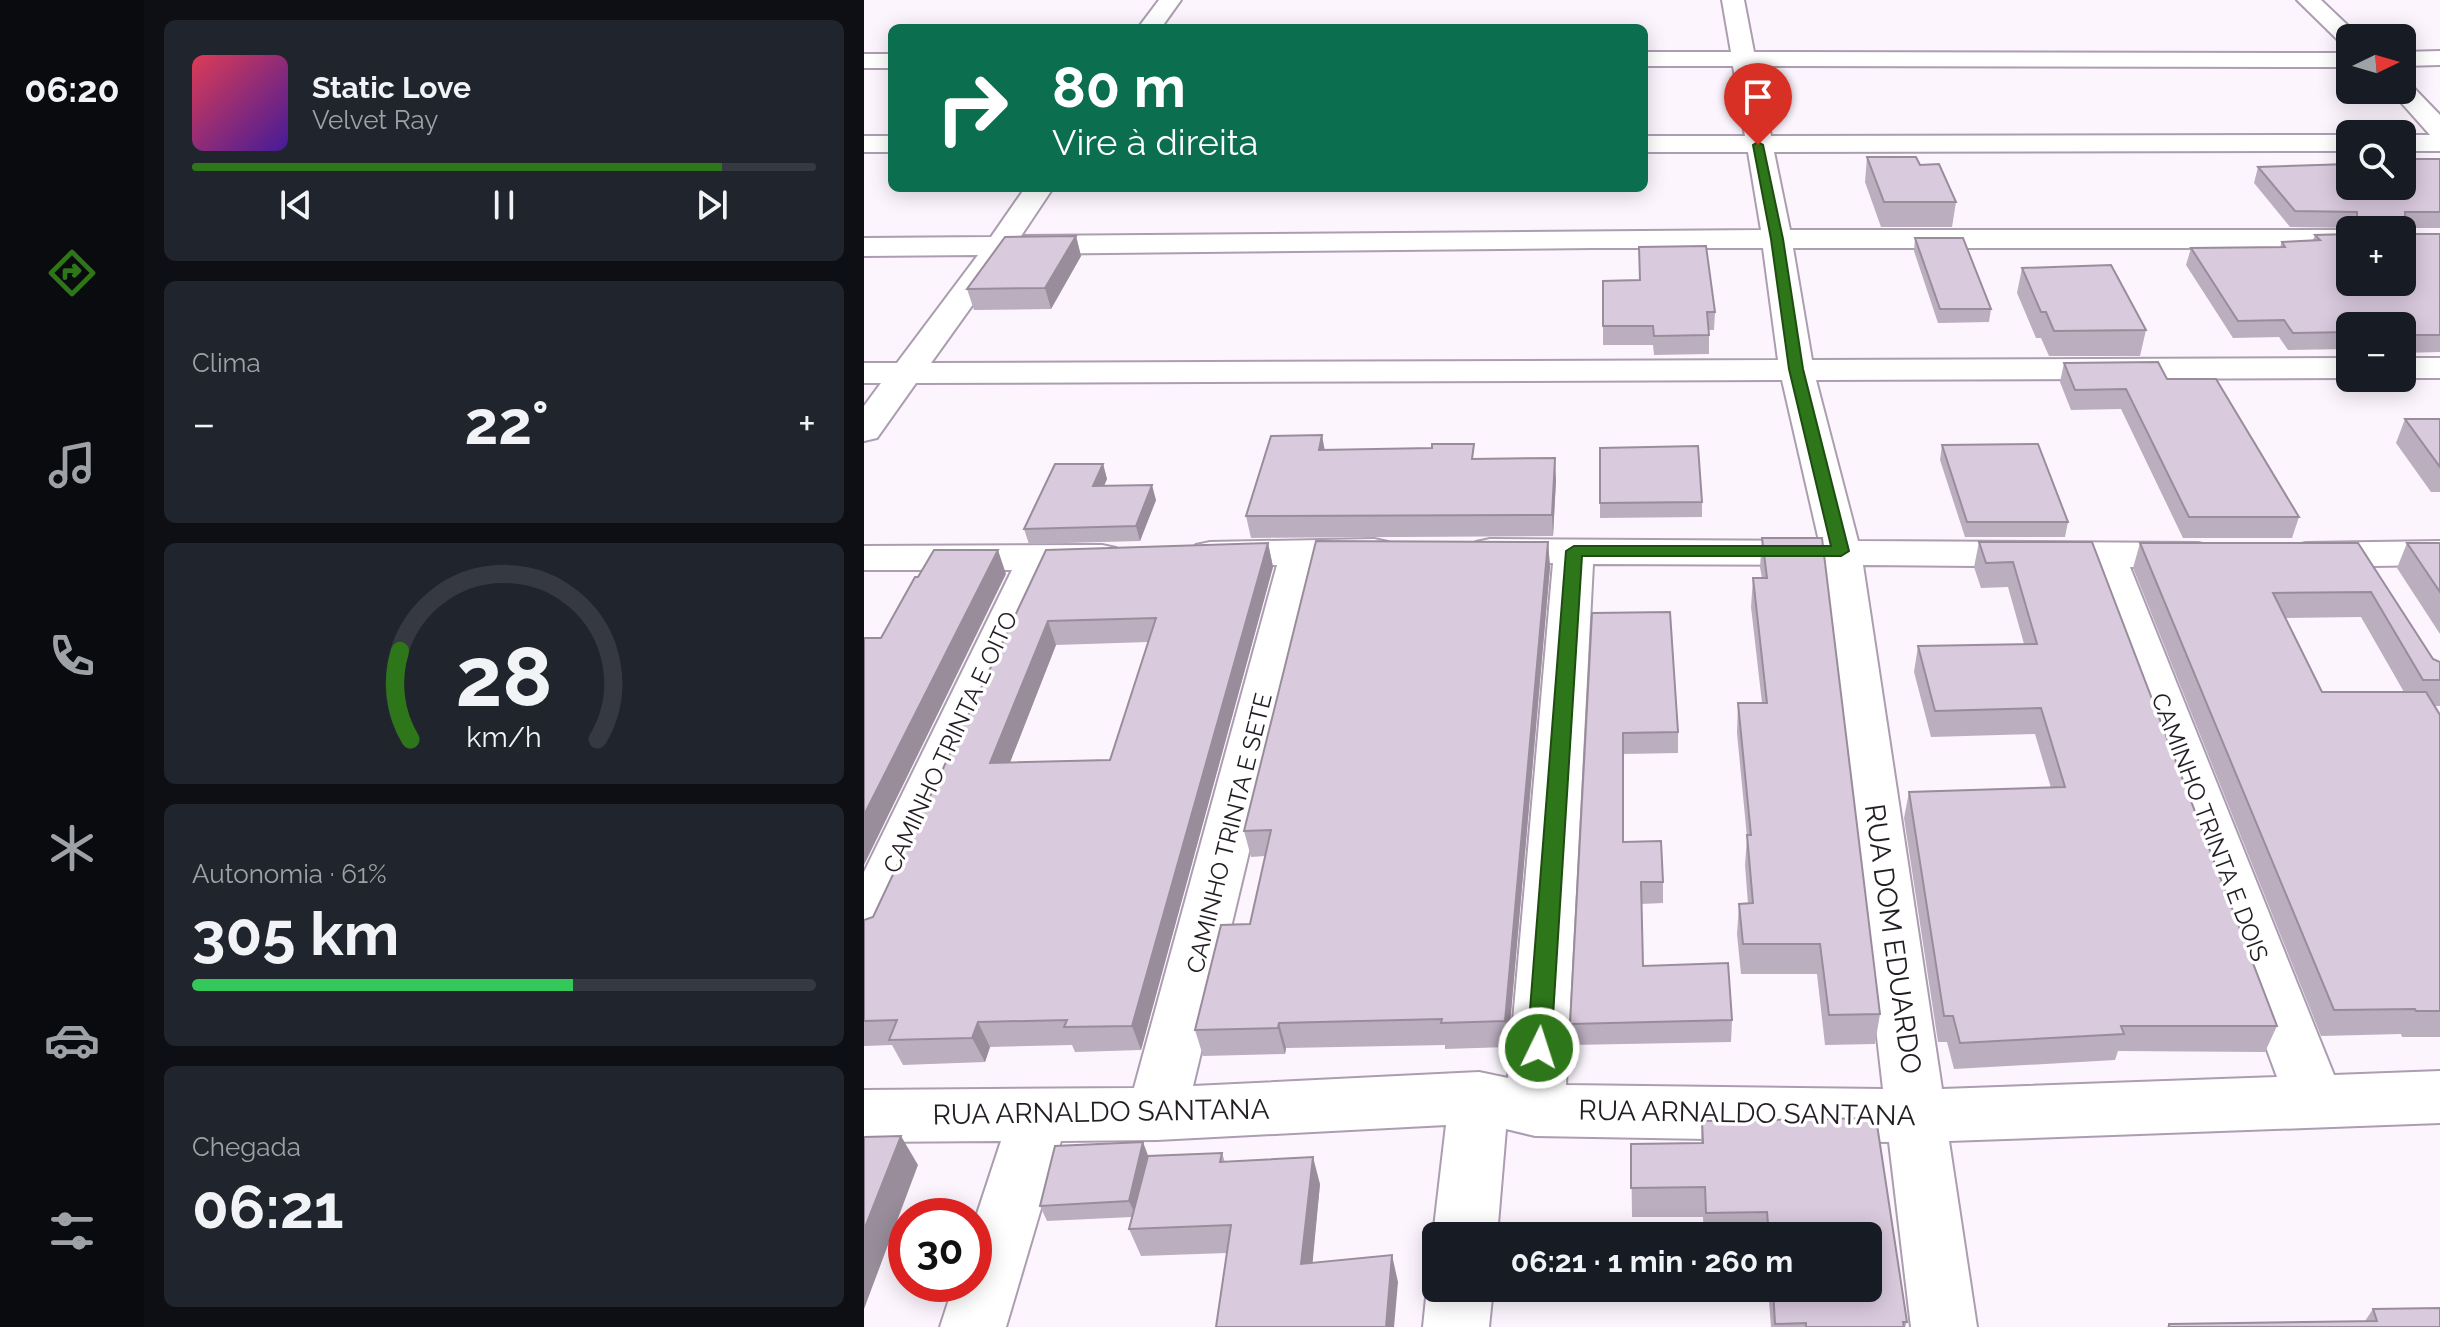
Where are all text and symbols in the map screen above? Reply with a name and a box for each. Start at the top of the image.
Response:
north arrow [2336,24,2416,104]
map controls [2336,24,2416,392]
text: 80 m [1052,54,1186,120]
icon: right [920,56,1024,160]
pin [1724,63,1792,145]
text: 06:20 [24,68,120,110]
text: Static Love [312,70,471,105]
icon: arrive [1736,75,1780,119]
text: Velvet Ray [312,105,438,135]
button: search [2336,120,2416,200]
text: Vire à direita [1052,121,1258,163]
icon: previous [274,183,318,227]
icon: pause [482,183,526,227]
icon: next [690,183,734,227]
button: + [2336,216,2416,296]
icon: directions [44,245,100,301]
button: − [2336,312,2416,392]
text: Clima [192,348,261,378]
text: 22° [465,388,549,458]
text: − [192,398,216,449]
text: + [798,398,816,449]
icon: music [44,437,100,493]
street label: CAMINHO TRINTA E OITO [877,607,1023,877]
text: 28 [455,627,553,724]
icon: phone [44,628,100,684]
street label: CAMINHO TRINTA E DOIS [2145,689,2275,965]
street label: CAMINHO TRINTA E SETE [1180,690,1278,976]
text: km/h [466,720,542,754]
street label: RUA DOM EDUARDO [1858,802,1928,1076]
icon: climate [44,820,100,876]
text: Autonomia · 61% [192,859,387,889]
text: 305 km [192,899,399,969]
position arrow [1497,1006,1581,1090]
icon: car [44,1012,100,1068]
street label: RUA ARNALDO SANTANA [932,1093,1270,1131]
street label: RUA ARNALDO SANTANA [1578,1094,1916,1132]
text: Chegada [192,1132,301,1162]
text: 06:21 [192,1172,344,1242]
speed limit sign: 30 [888,1198,992,1302]
icon: filters [44,1203,100,1259]
text: 06:21 · 1 min · 260 m [1511,1244,1793,1279]

